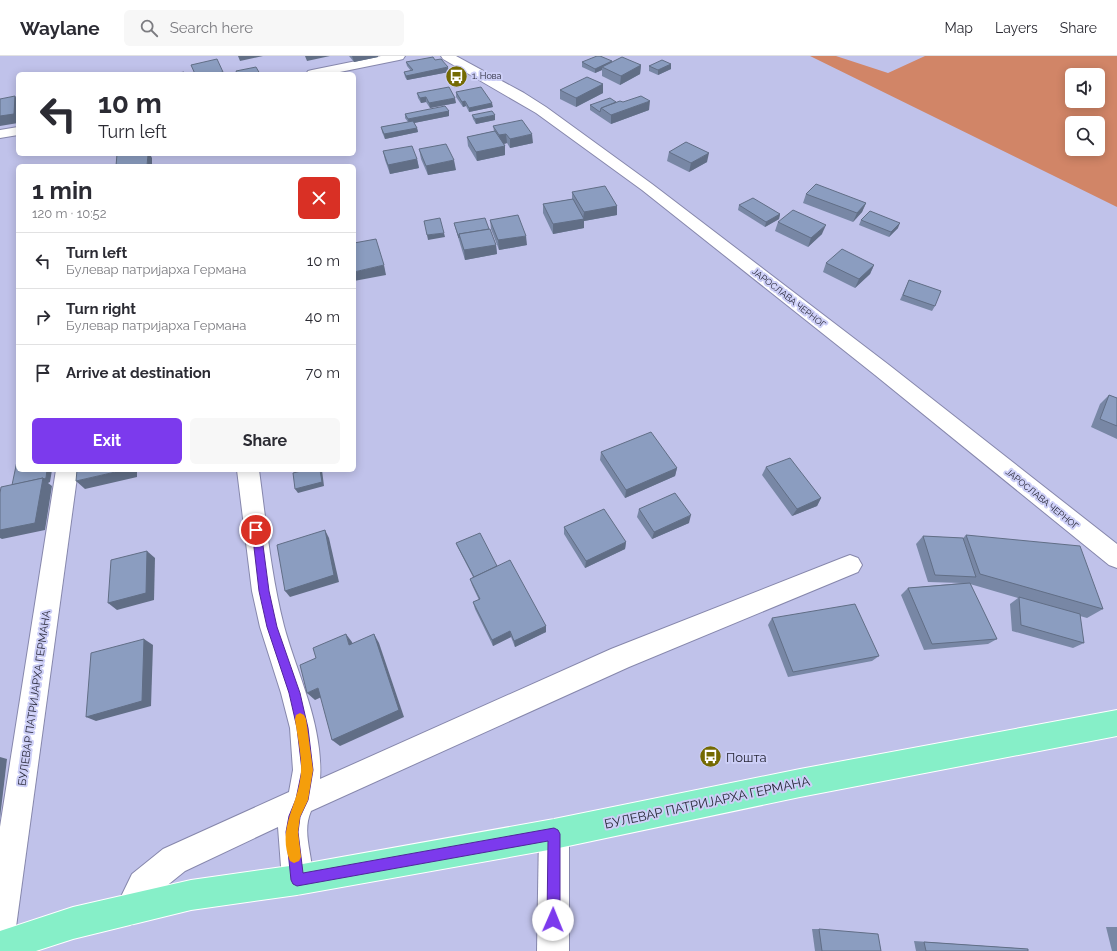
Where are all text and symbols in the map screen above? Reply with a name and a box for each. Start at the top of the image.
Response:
search box [124,10,404,46]
text: Waylane [20,17,100,39]
icon: search [138,17,160,39]
text: Search here [170,19,253,37]
text: Map [945,20,973,36]
text: Layers [995,20,1038,36]
text: Share [1060,20,1097,36]
bus stop icon: 1. Нова [443,63,469,89]
map controls [1065,68,1105,156]
button: sound [1065,68,1105,108]
place label: 1. Нова [472,71,502,81]
text: 10 m [98,87,162,120]
icon: left [32,88,84,140]
button: search [1065,116,1105,156]
text: Turn left [98,121,167,142]
text: 1 min [32,176,93,205]
button: close [298,177,340,219]
text: 120 m · 10:52 [32,206,106,221]
text: Turn left [66,244,127,262]
icon: left [32,250,54,272]
text: 10 m [307,252,340,270]
text: Булевар патријарха Германа [66,262,246,277]
street label: ЈАРОСЛАВА ЧЕРНОГ [750,266,828,330]
text: Turn right [66,300,136,318]
icon: right [32,306,54,328]
text: 40 m [305,308,340,326]
text: Булевар патријарха Германа [66,318,246,333]
icon: arrive [32,362,54,384]
text: Arrive at destination [66,364,211,382]
text: 70 m [305,364,340,382]
button: Exit [32,418,182,464]
button: Share [190,418,340,464]
street label: ЈАРОСЛАВА ЧЕРНОГ [1004,467,1081,532]
pin [239,513,273,547]
icon: arrive [245,519,267,541]
street label: БУЛЕВАР ПАТРИЈАРХА ГЕРМАНА [16,609,53,787]
bus stop icon: Пошта [697,744,723,770]
place label: Пошта [726,750,767,765]
street label: БУЛЕВАР ПАТРИЈАРХА ГЕРМАНА [603,773,811,832]
position arrow [532,899,574,941]

